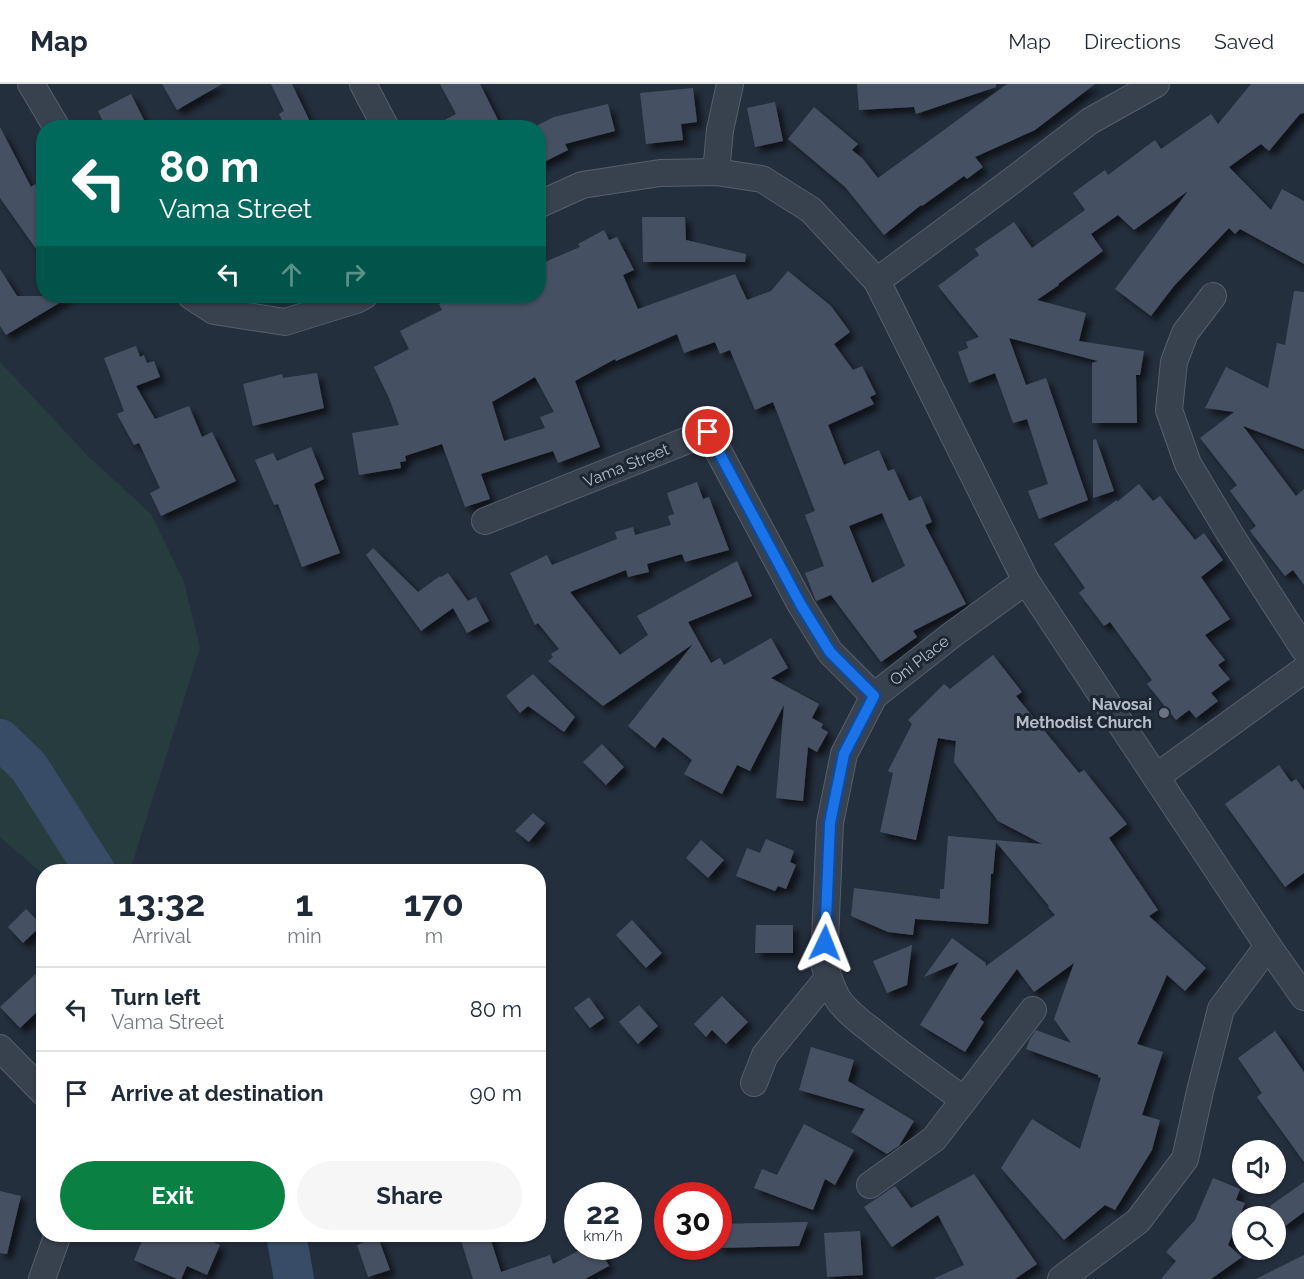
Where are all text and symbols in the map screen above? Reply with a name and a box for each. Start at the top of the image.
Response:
text: Map [30,25,88,58]
text: Map [1008,29,1051,54]
text: Directions [1084,29,1181,54]
text: Saved [1214,29,1274,54]
text: 80 m [159,143,259,192]
icon: left [60,144,138,222]
text: Vama Street [159,193,312,224]
icon: left [212,258,245,291]
icon: ahead [275,258,308,291]
icon: right [338,258,371,291]
pin [682,406,733,457]
icon: arrive [691,415,724,448]
street label: Vama Street [581,439,672,491]
street label: Oni Place [886,631,953,689]
place label: Navosai Methodist Church [1016,695,1152,732]
marker: Navosai Methodist Church [1157,706,1171,720]
text: 13:32 [118,882,205,924]
text: 1 [296,882,313,924]
text: 170 [404,882,464,924]
position arrow [793,911,857,975]
text: Arrival [132,924,191,948]
text: min [287,924,322,948]
text: m [425,924,443,948]
text: Turn left [111,984,201,1010]
icon: left [60,993,93,1026]
text: 80 m [470,996,522,1022]
text: Vama Street [111,1010,224,1034]
icon: arrive [60,1077,93,1110]
text: Arrive at destination [111,1080,324,1106]
text: 90 m [470,1080,522,1106]
map controls [1232,1140,1286,1260]
button: sound [1232,1140,1286,1194]
button: Exit [60,1161,285,1230]
button: Share [297,1161,522,1230]
speed limit sign: 30 [654,1182,732,1260]
text: 22 [586,1196,620,1231]
button: search [1232,1206,1286,1260]
text: km/h [583,1227,623,1245]

